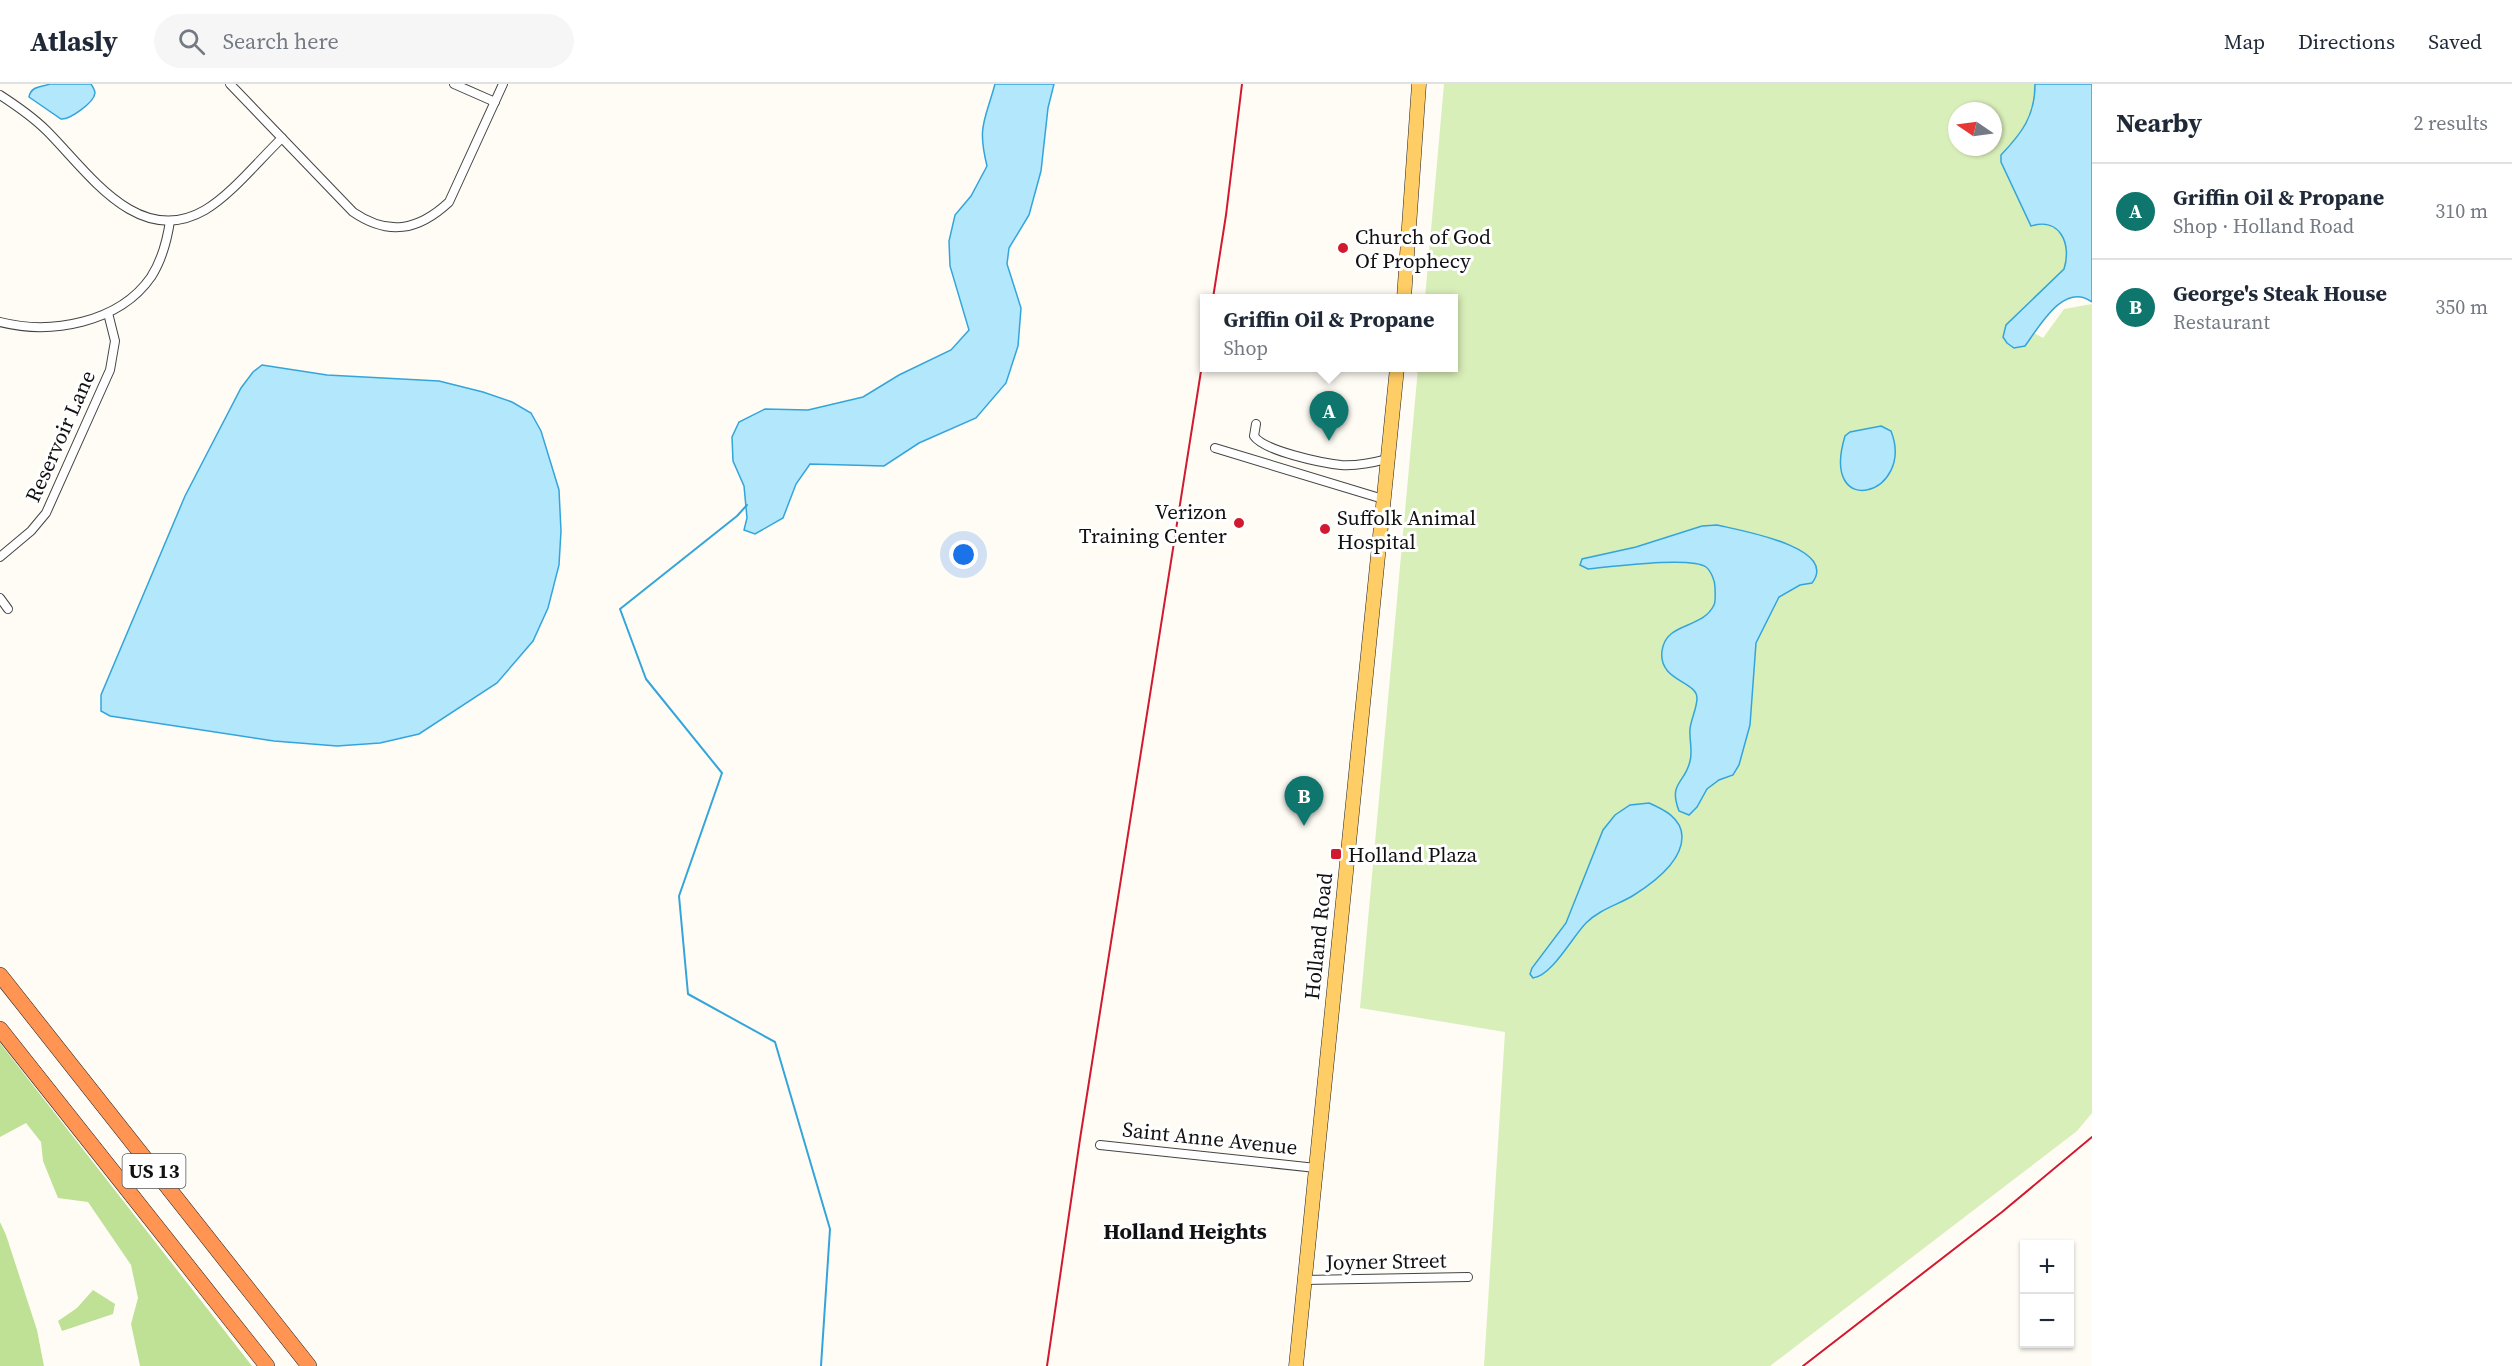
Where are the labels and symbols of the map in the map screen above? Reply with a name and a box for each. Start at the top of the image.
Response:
north arrow [1948,102,2002,156]
place label: Church of God Of Prophecy [1355,222,1491,275]
marker: Church of God Of Prophecy [1336,241,1350,255]
street label: Reservoir Lane [18,366,102,506]
pin: A [1310,392,1348,441]
place label: Verizon Training Center [1079,497,1227,550]
place label: Suffolk Animal Hospital [1337,503,1476,556]
marker: Verizon Training Center [1232,516,1246,530]
marker: Suffolk Animal Hospital [1318,522,1332,536]
your location [949,540,978,569]
pin: B [1284,776,1324,826]
place label: Holland Plaza [1348,840,1478,869]
marker: Holland Plaza [1329,847,1343,861]
street label: Holland Road [1297,871,1339,1001]
street label: Saint Anne Avenue [1121,1114,1299,1162]
road number: US 13 [122,1154,186,1188]
district label: Holland Heights [1103,1216,1267,1246]
street label: Joyner Street [1324,1245,1447,1277]

